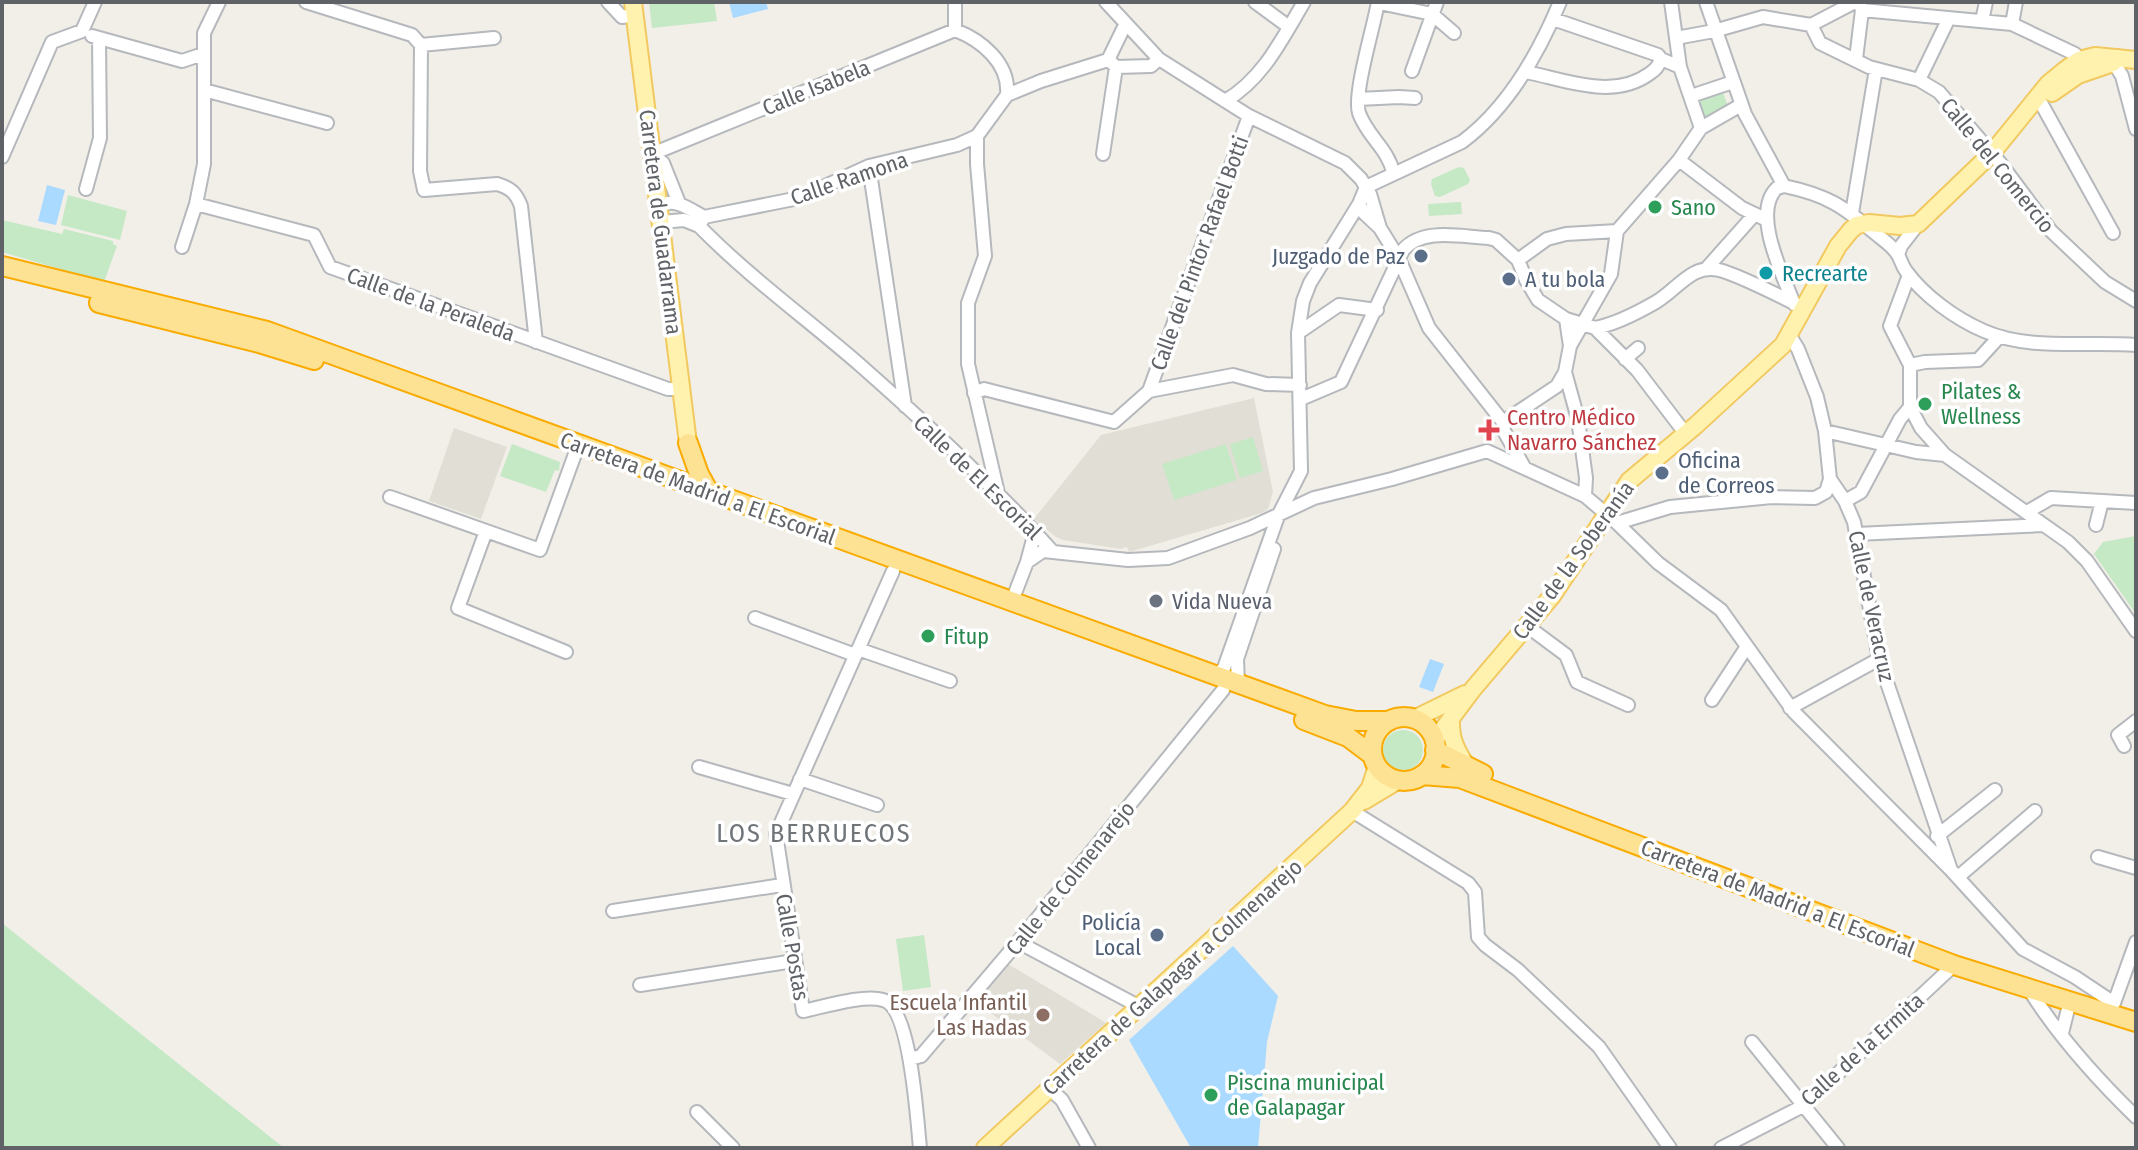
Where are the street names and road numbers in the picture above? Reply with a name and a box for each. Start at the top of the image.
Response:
street label: Calle Isabela [758,54,874,121]
street label: Calle del Comercio [1935,92,2060,238]
street label: Carretera de Guadarrama [633,108,688,336]
street label: Calle del Pintor Rafael Botti [1144,132,1255,374]
street label: Calle Ramona [787,146,911,211]
street label: Calle de la Peraleda [343,262,519,347]
street label: Calle de El Escorial [908,409,1048,545]
street label: Carretera de Madrid a El Escorial [556,426,839,551]
street label: Calle de la Soberanía [1507,476,1640,645]
street label: Calle de Veracruz [1842,528,1901,684]
street label: Calle de Colmenarejo [1000,796,1141,961]
street label: Carretera de Madrid a El Escorial [1637,834,1919,963]
street label: Carretera de Galapagar a Colmenarejo [1037,853,1308,1101]
street label: Calle Postas [770,892,815,1003]
street label: Calle de la Ermita [1795,987,1930,1112]

